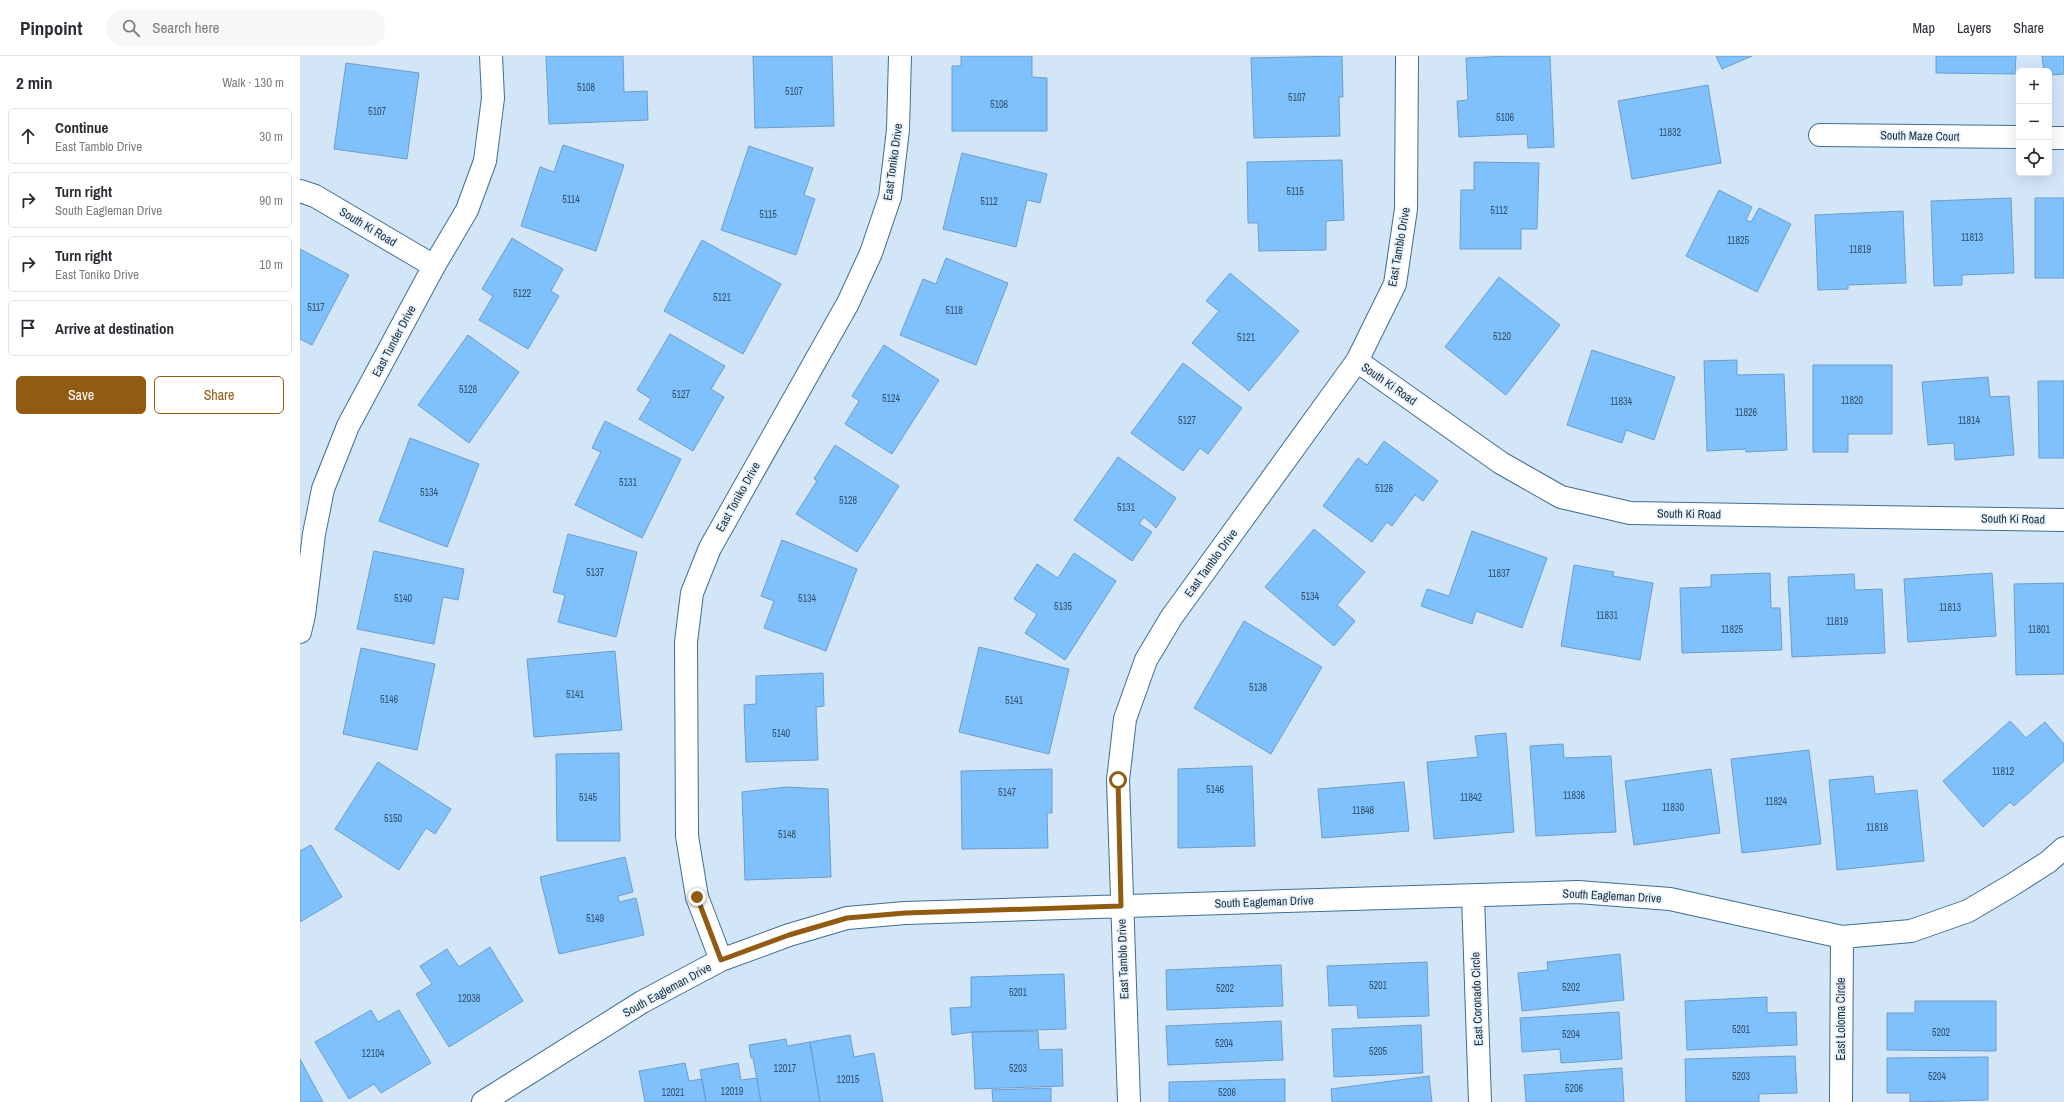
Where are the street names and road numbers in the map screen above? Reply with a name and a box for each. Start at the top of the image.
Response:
street label: East Toniko Drive [880,123,906,201]
street label: South Maze Court [1880,127,1960,145]
street label: South Ki Road [336,204,400,250]
street label: East Tamblo Drive [1384,206,1414,288]
street label: East Tunder Drive [368,302,420,380]
street label: South Ki Road [1358,359,1420,409]
street label: East Toniko Drive [712,459,764,535]
street label: South Ki Road [1657,505,1721,523]
street label: South Ki Road [1981,510,2045,528]
street label: East Tamblo Drive [1181,526,1241,600]
street label: South Eagleman Drive [1562,885,1662,907]
street label: South Eagleman Drive [1214,892,1314,912]
street label: East Tamblo Drive [1114,919,1132,999]
street label: East Coronado Circle [1467,952,1487,1046]
street label: South Eagleman Drive [620,959,714,1021]
street label: East Loloma Circle [1833,977,1849,1061]

